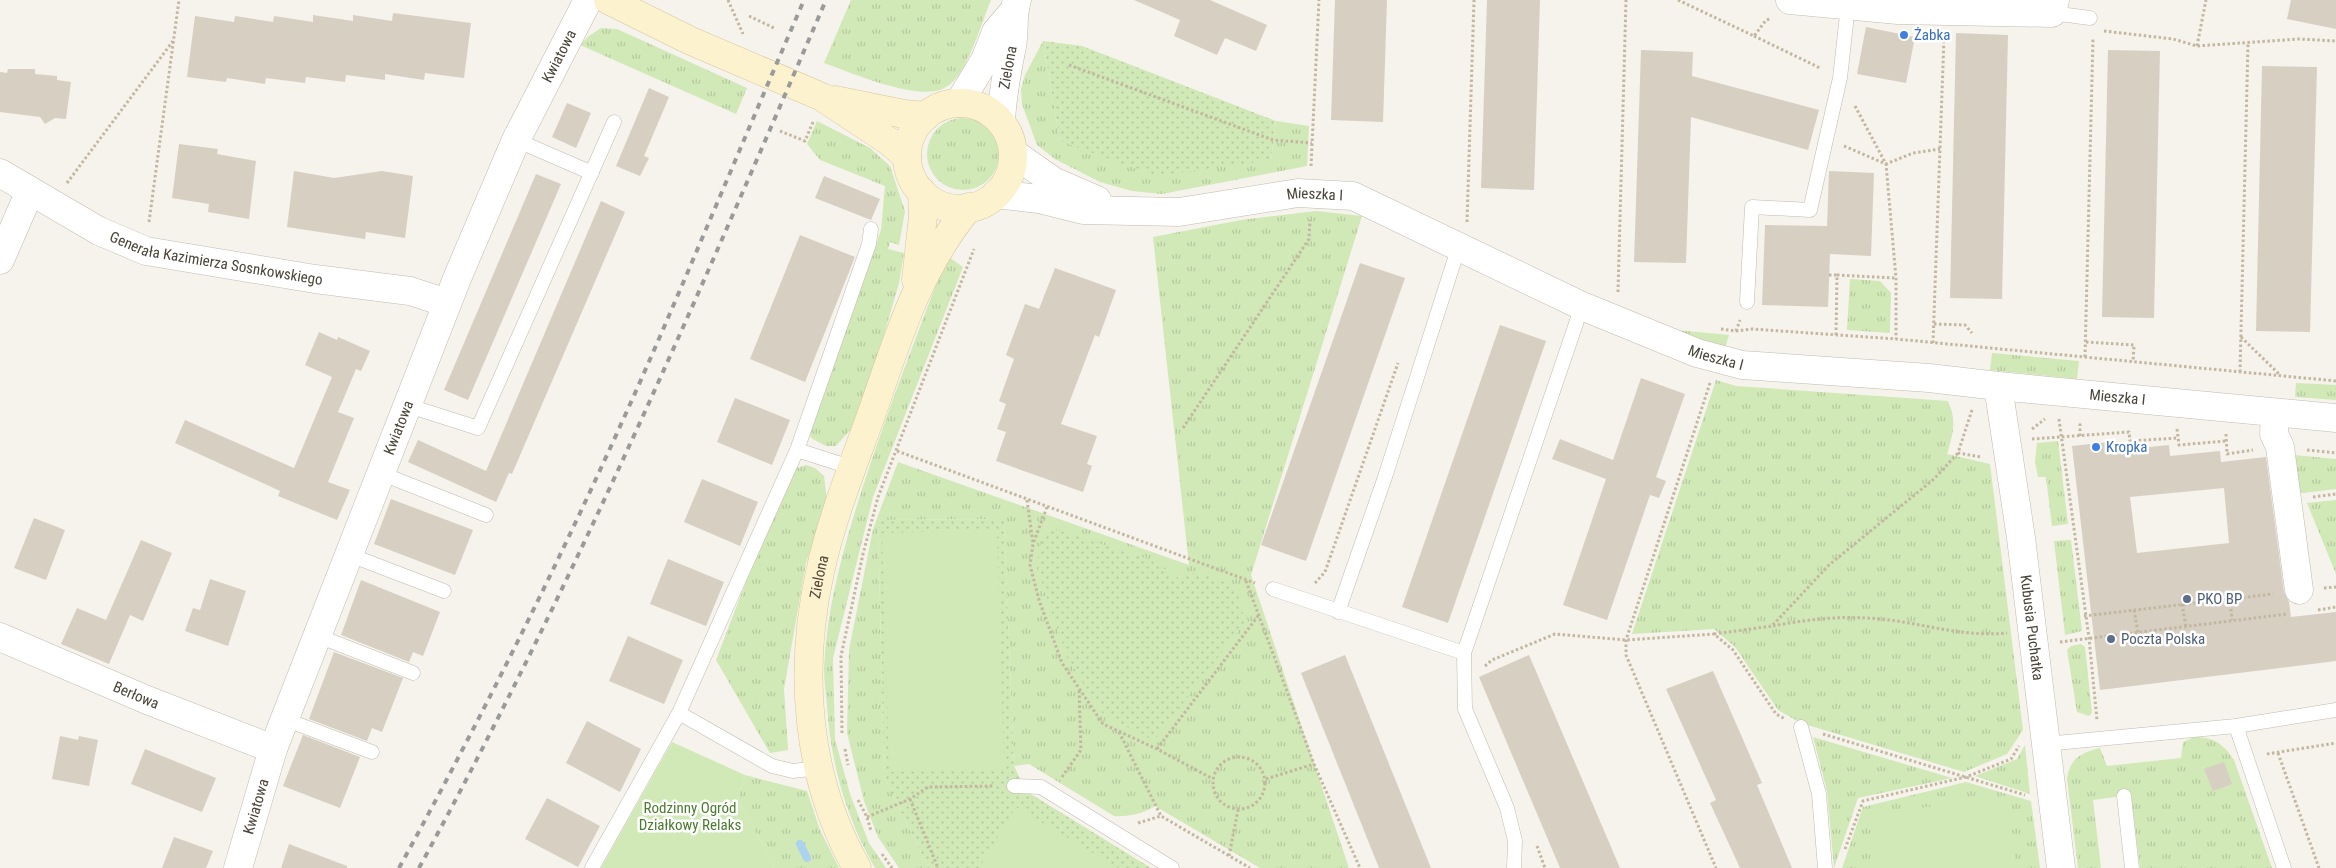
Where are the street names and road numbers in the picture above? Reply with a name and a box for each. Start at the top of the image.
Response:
street label: Kwiatowa [538,27,580,86]
street label: Zielona [995,44,1021,90]
street label: Mieszka I [1285,184,1343,204]
street label: Generała Kazimierza Sosnkowskiego [107,228,324,289]
street label: Mieszka I [1685,341,1745,374]
street label: Mieszka I [2089,386,2146,409]
street label: Kwiatowa [380,398,417,458]
street label: Zielona [806,553,833,600]
street label: Kubusia Puchatka [2017,574,2047,681]
street label: Berłowa [110,678,162,713]
street label: Kwiatowa [239,777,273,836]

